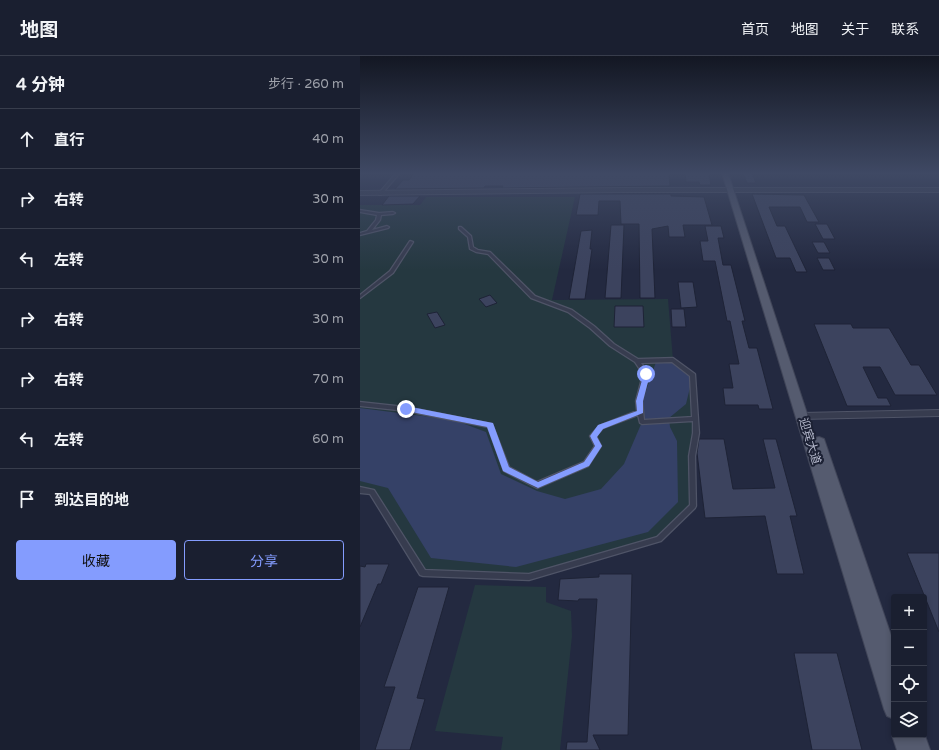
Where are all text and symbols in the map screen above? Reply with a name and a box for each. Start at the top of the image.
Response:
text: 地图 [20,19,58,41]
text: 首页 [741,21,769,38]
text: 地图 [791,21,819,38]
text: 关于 [841,21,869,38]
text: 联系 [891,21,919,38]
text: 4 分钟 [16,74,65,95]
text: 步行 · 260 m [268,76,344,92]
icon: ahead [16,128,38,150]
text: 直行 [54,131,84,149]
text: 40 m [312,131,344,147]
icon: right [16,188,38,210]
text: 右转 [54,191,84,209]
text: 30 m [312,191,344,207]
icon: left [16,248,38,270]
text: 左转 [54,251,84,269]
text: 30 m [312,251,344,267]
icon: right [16,308,38,330]
text: 右转 [54,311,84,329]
text: 30 m [312,311,344,327]
route start [637,365,655,383]
icon: right [16,368,38,390]
text: 右转 [54,371,84,389]
text: 70 m [312,371,344,387]
route end [397,400,415,418]
street label: 迎宾大道 [796,416,824,466]
icon: left [16,428,38,450]
text: 左转 [54,431,84,449]
text: 60 m [312,431,344,447]
icon: arrive [16,488,38,510]
text: 到达目的地 [54,491,129,509]
button: 收藏 [16,540,176,580]
button: 分享 [184,540,344,580]
map controls [891,594,927,738]
button: + [891,594,927,630]
button: − [891,630,927,666]
button: locate [891,666,927,702]
button: layers [891,702,927,738]

